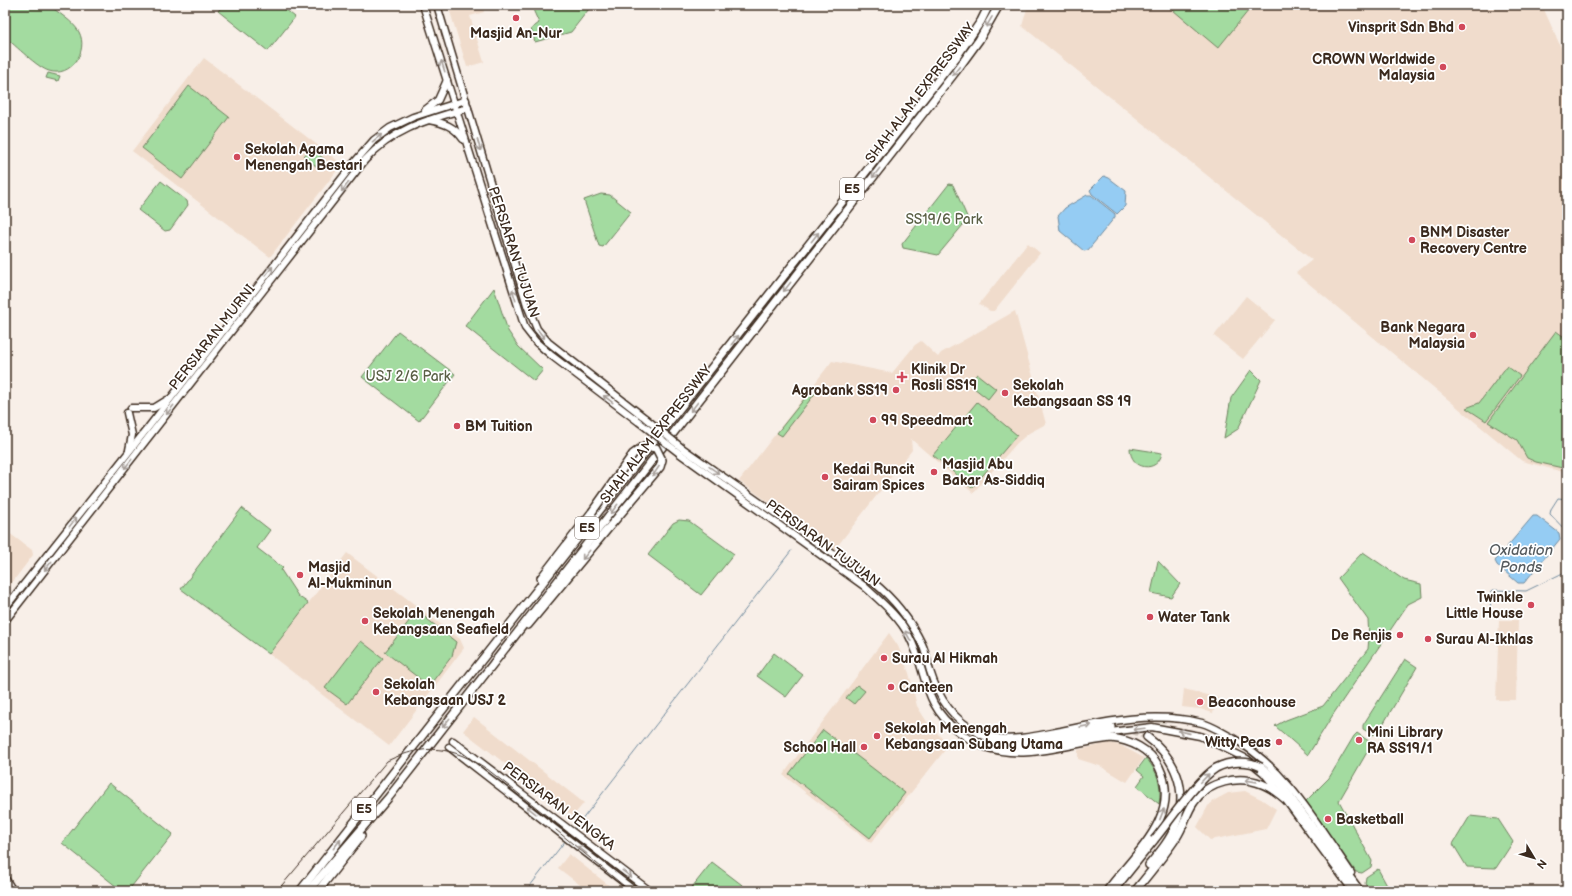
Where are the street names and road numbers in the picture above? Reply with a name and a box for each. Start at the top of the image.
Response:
street label: SHAH ALAM EXPRESSWAY [862,19,979,167]
road number: E5 [840,178,864,200]
street label: PERSIARAN TUJUAN [485,184,543,320]
street label: PERSIARAN MURNI [165,281,259,393]
street label: SHAH ALAM EXPRESSWAY [597,361,716,507]
street label: PERSIARAN TUJUAN [763,496,883,590]
road number: E5 [575,517,599,539]
street label: PERSIARAN JENGKA [499,758,619,854]
road number: E5 [352,798,376,820]

